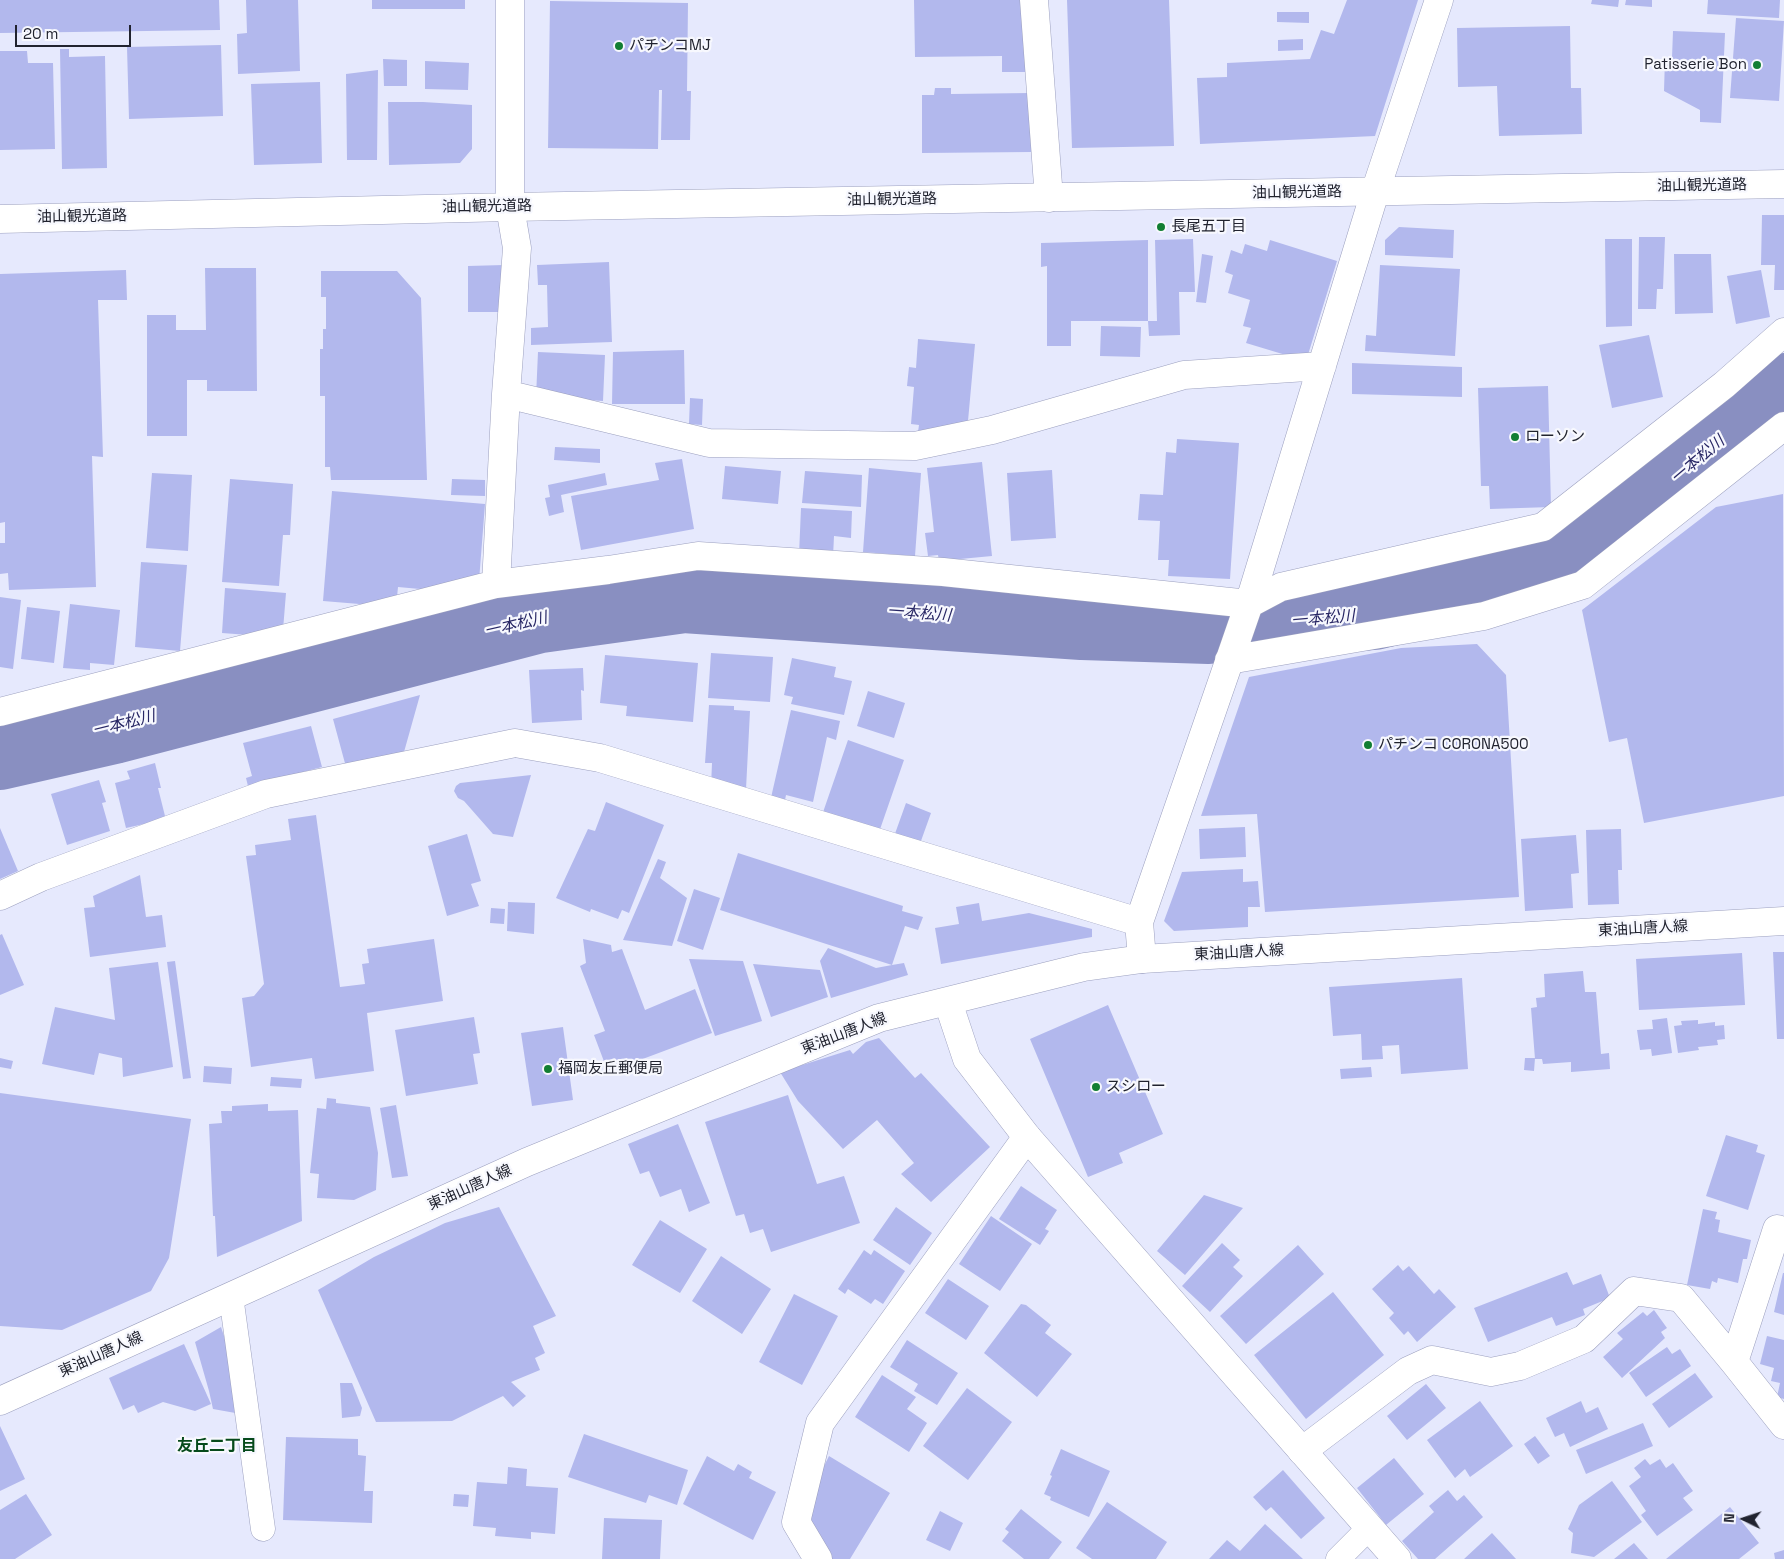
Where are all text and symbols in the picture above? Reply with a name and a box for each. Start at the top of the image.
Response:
scale bar [18,15,134,47]
text: 20 m [23,24,58,43]
place label: パチンコMJ [629,37,711,55]
marker: パチンコMJ [613,40,625,52]
place label: Patisserie Bon [1644,56,1747,74]
marker: Patisserie Bon [1751,59,1763,71]
street label: 油山観光道路 [1657,176,1747,196]
street label: 油山観光道路 [1252,183,1342,203]
street label: 油山観光道路 [847,190,937,210]
street label: 油山観光道路 [442,197,532,217]
street label: 油山観光道路 [37,207,127,227]
place label: 長尾五丁目 [1171,218,1246,236]
marker: 長尾五丁目 [1155,221,1167,233]
place label: ローソン [1525,428,1585,446]
marker: ローソン [1509,431,1521,443]
water label: 一本松川 [1667,432,1729,488]
water label: 一本松川 [886,602,952,626]
water label: 一本松川 [1290,607,1356,631]
water label: 一本松川 [483,608,549,642]
water label: 一本松川 [91,707,157,741]
place label: パチンコ CORONA500 [1378,736,1529,754]
marker: パチンコ CORONA500 [1362,739,1374,751]
street label: 東油山唐人線 [1598,918,1688,940]
street label: 東油山唐人線 [1194,942,1284,964]
street label: 東油山唐人線 [799,1009,889,1059]
place label: 福岡友丘郵便局 [558,1060,663,1078]
marker: 福岡友丘郵便局 [542,1063,554,1075]
place label: スシロー [1106,1078,1166,1096]
marker: スシロー [1090,1081,1102,1093]
street label: 東油山唐人線 [425,1161,515,1215]
street label: 東油山唐人線 [56,1328,146,1382]
district label: 友丘二丁目 [177,1437,257,1457]
north arrow [1719,1494,1769,1544]
text: N [1720,1513,1738,1523]

